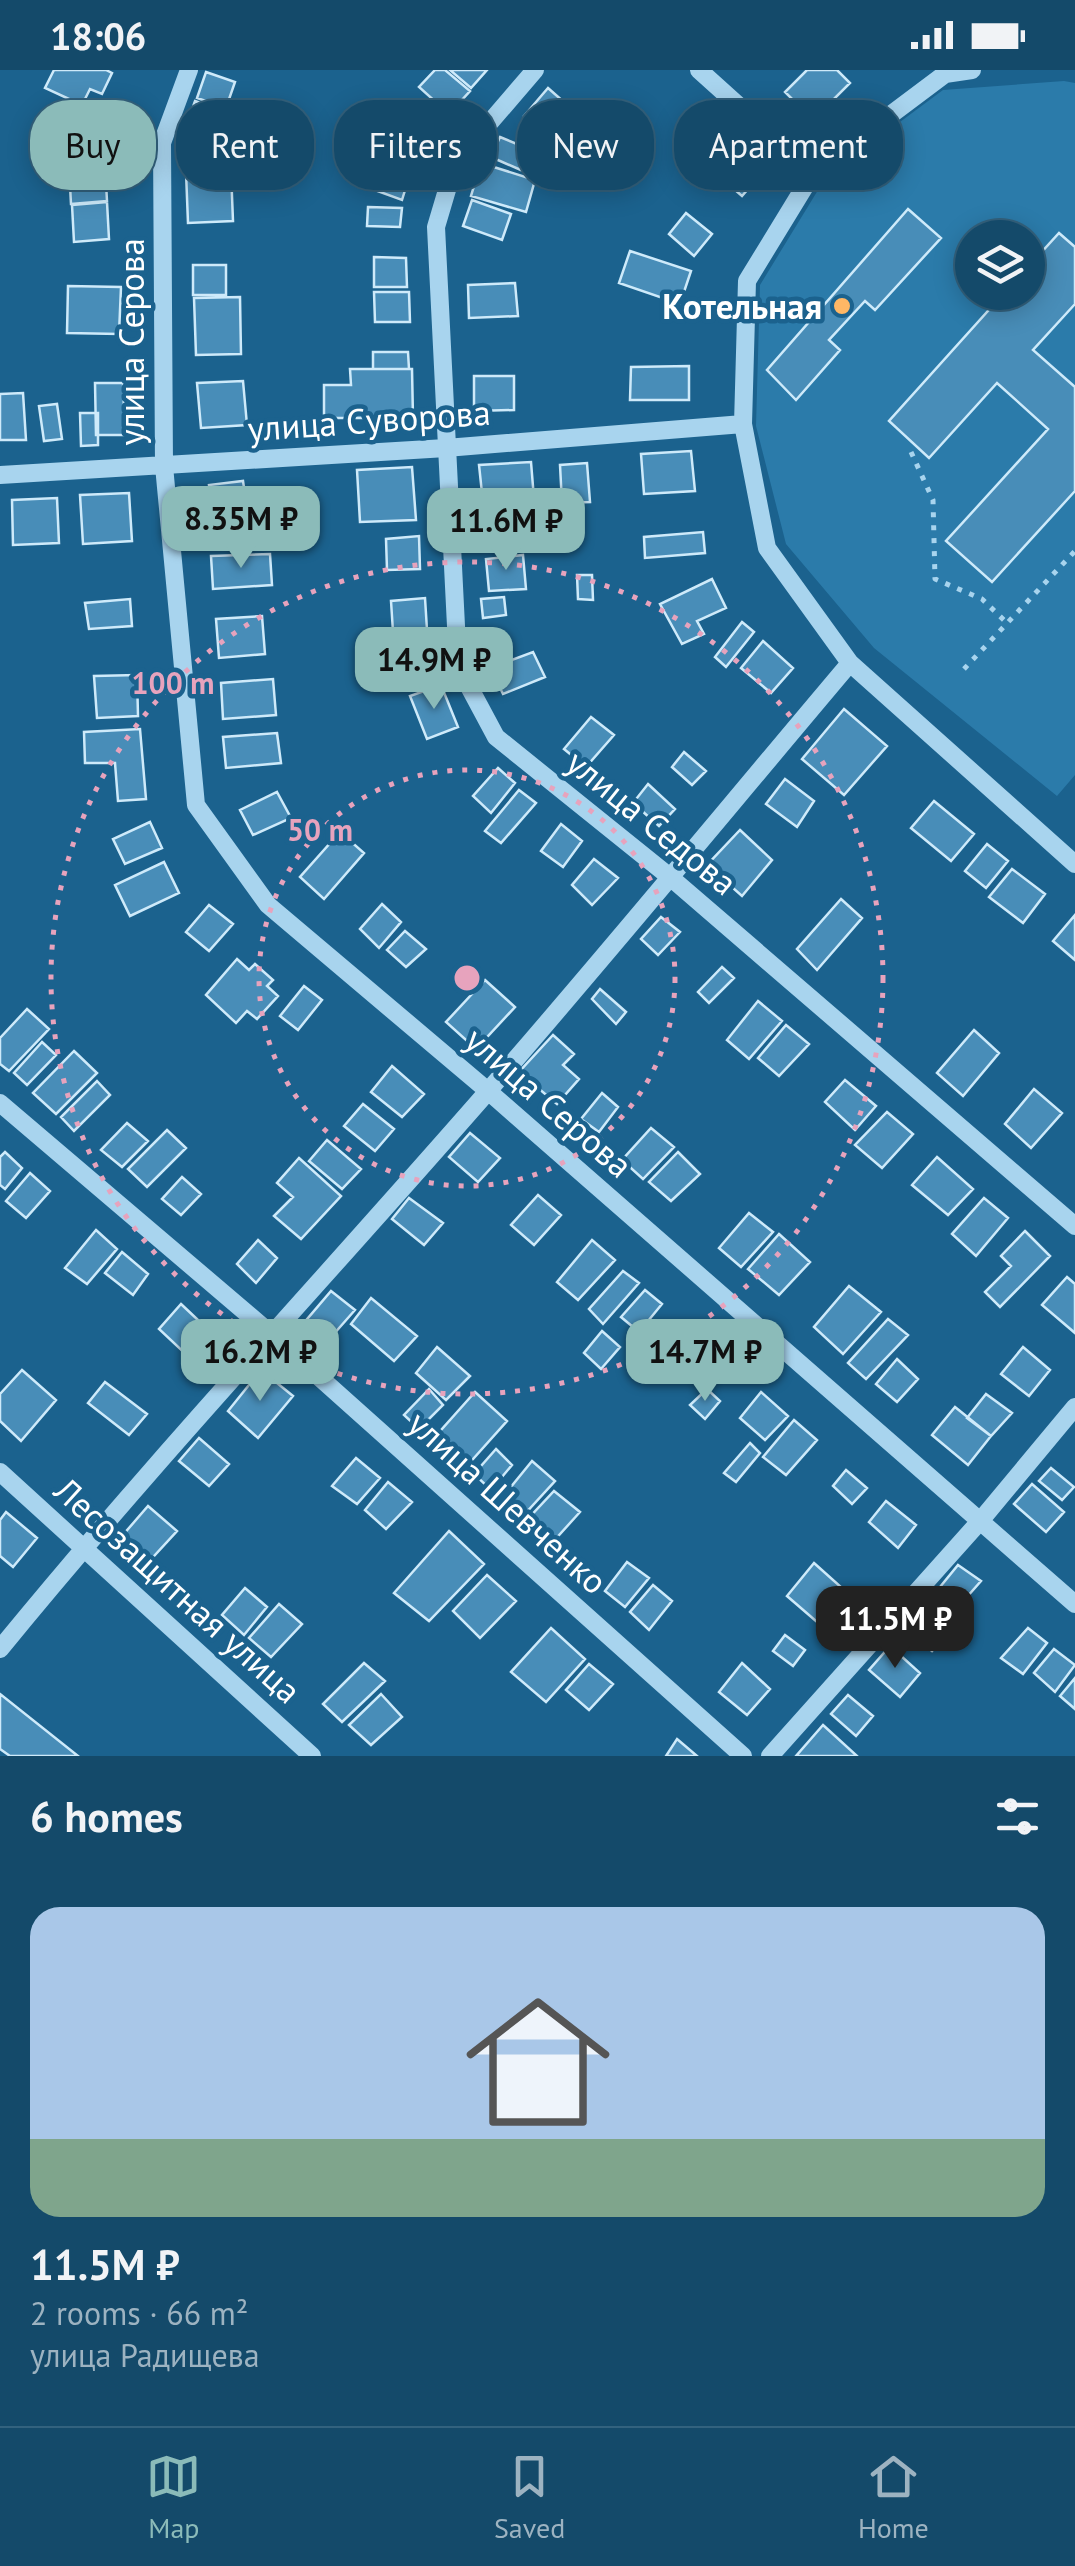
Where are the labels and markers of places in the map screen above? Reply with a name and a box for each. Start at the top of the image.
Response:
place label: Котельная [662,283,822,329]
marker: Котельная [831,295,853,317]
pin: 8.35M ₽ [149,486,333,571]
pin: 11.6M ₽ [414,488,598,573]
pin: 14.9M ₽ [342,627,526,712]
centre of rings [449,960,485,996]
pin: 16.2M ₽ [168,1319,352,1404]
pin: 14.7M ₽ [613,1319,797,1404]
pin: 11.5M ₽ [803,1586,987,1671]

